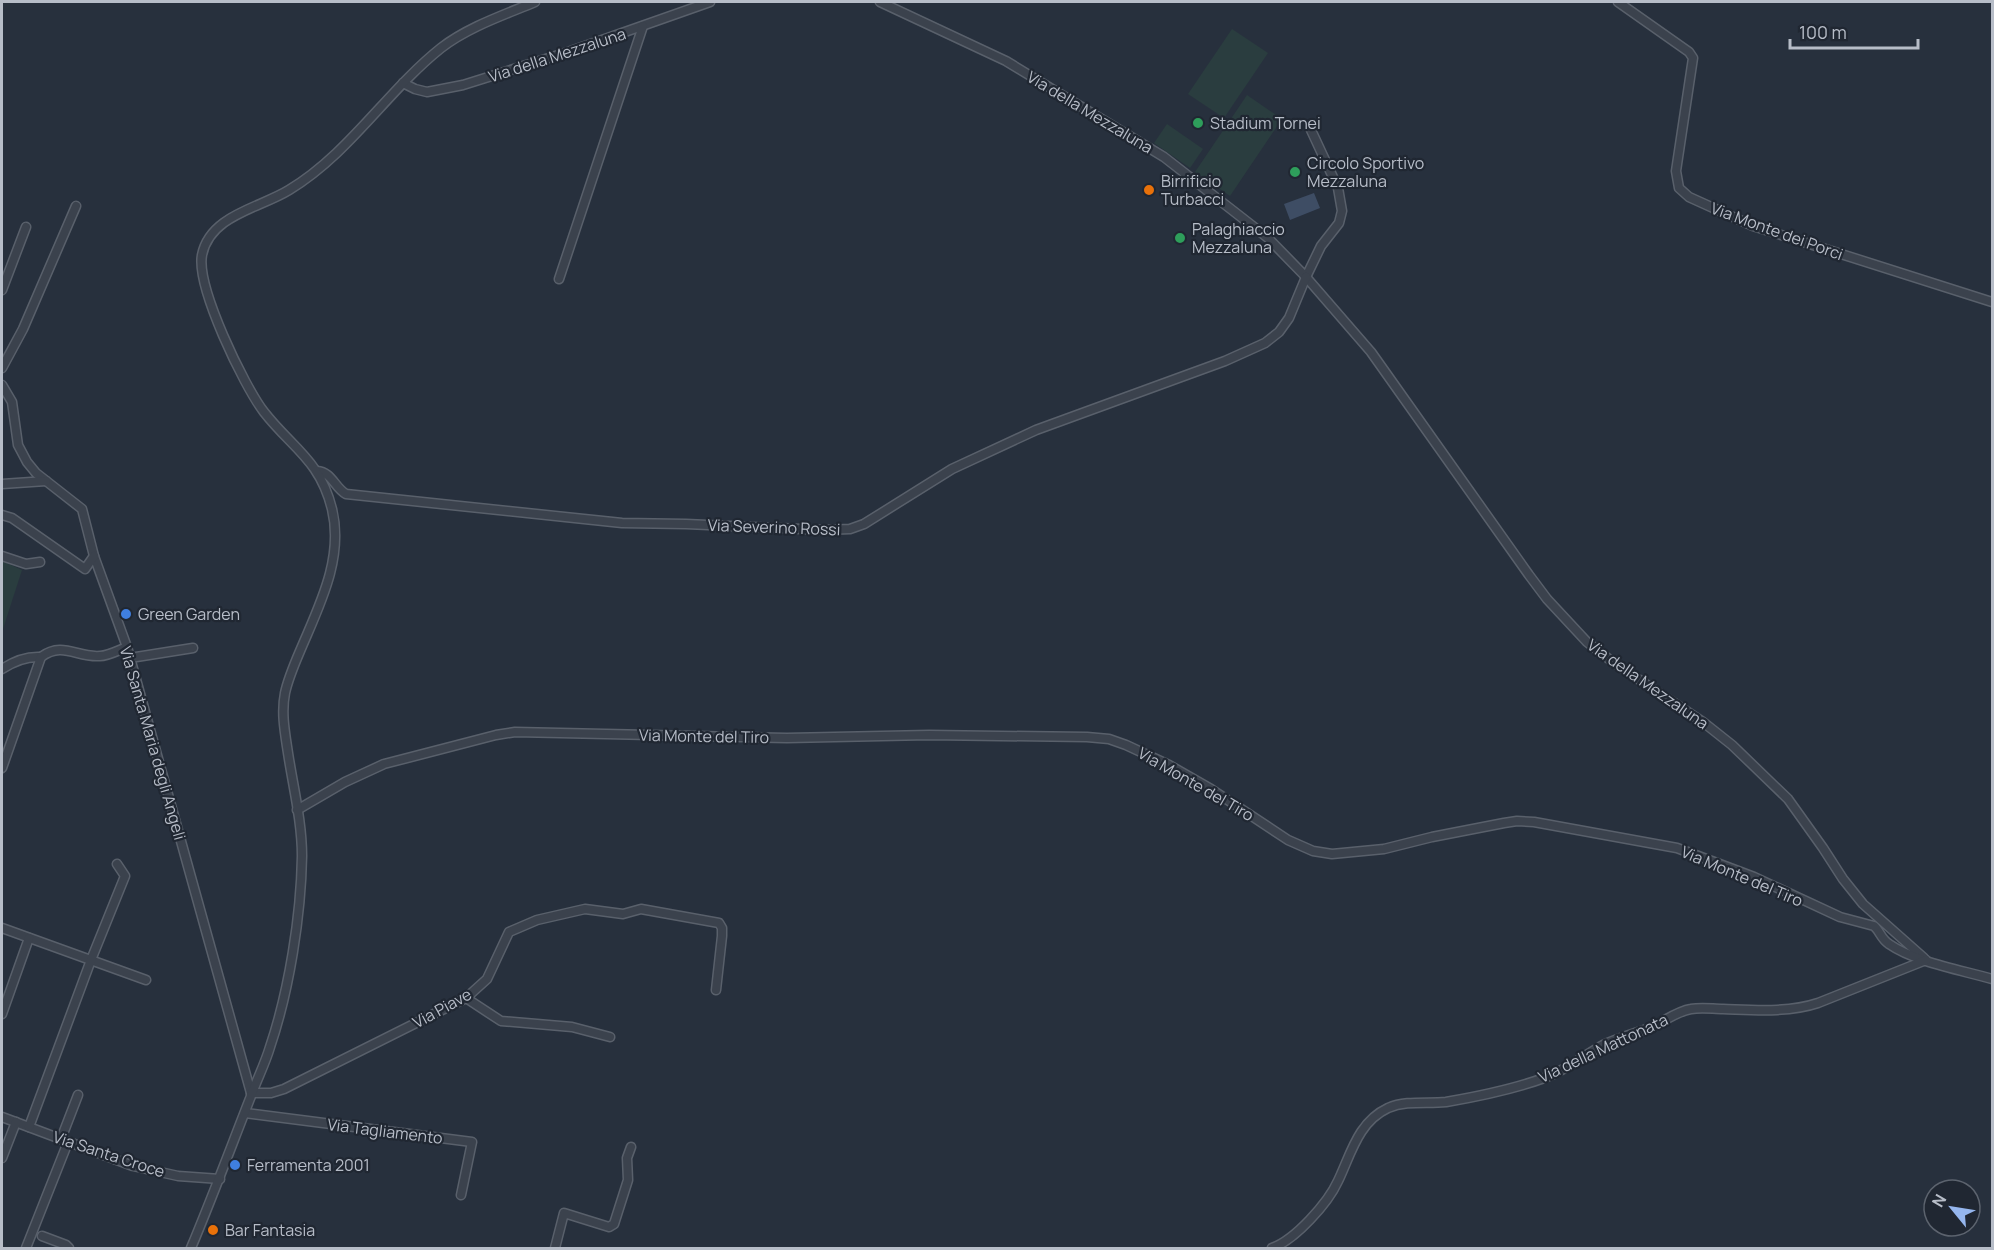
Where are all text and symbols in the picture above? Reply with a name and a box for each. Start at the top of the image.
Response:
scale bar [1790,12,1918,50]
text: 100 m [1799,20,1847,44]
street label: Via della Mezzaluna [485,22,629,88]
street label: Via della Mezzaluna [1023,66,1157,158]
place label: Stadium Tornei [1210,112,1321,134]
marker: Stadium Tornei [1191,116,1205,130]
place label: Circolo Sportivo Mezzaluna [1307,152,1424,192]
marker: Circolo Sportivo Mezzaluna [1288,165,1302,179]
place label: Birrificio Turbacci [1161,170,1224,210]
marker: Birrificio Turbacci [1142,183,1156,197]
street label: Via Monte dei Porci [1708,197,1846,265]
place label: Palaghiaccio Mezzaluna [1192,218,1285,258]
marker: Palaghiaccio Mezzaluna [1173,231,1187,245]
street label: Via Severino Rossi [707,514,841,540]
place label: Green Garden [138,603,240,625]
marker: Green Garden [119,607,133,621]
street label: Via della Mezzaluna [1583,634,1713,734]
street label: Via Santa Maria degli Angeli [115,643,191,843]
street label: Via Monte del Tiro [639,724,769,748]
street label: Via Monte del Tiro [1134,742,1258,826]
street label: Via Monte del Tiro [1678,840,1806,912]
street label: Via Piave [409,983,475,1033]
street label: Via della Mattonata [1534,1008,1672,1088]
street label: Via Tagliamento [326,1113,444,1149]
street label: Via Santa Croce [50,1126,168,1182]
place label: Ferramenta 2001 [247,1154,370,1176]
marker: Ferramenta 2001 [228,1158,242,1172]
north arrow [1922,1178,1982,1238]
text: N [1927,1190,1951,1211]
place label: Bar Fantasia [225,1219,315,1241]
marker: Bar Fantasia [206,1223,220,1237]

